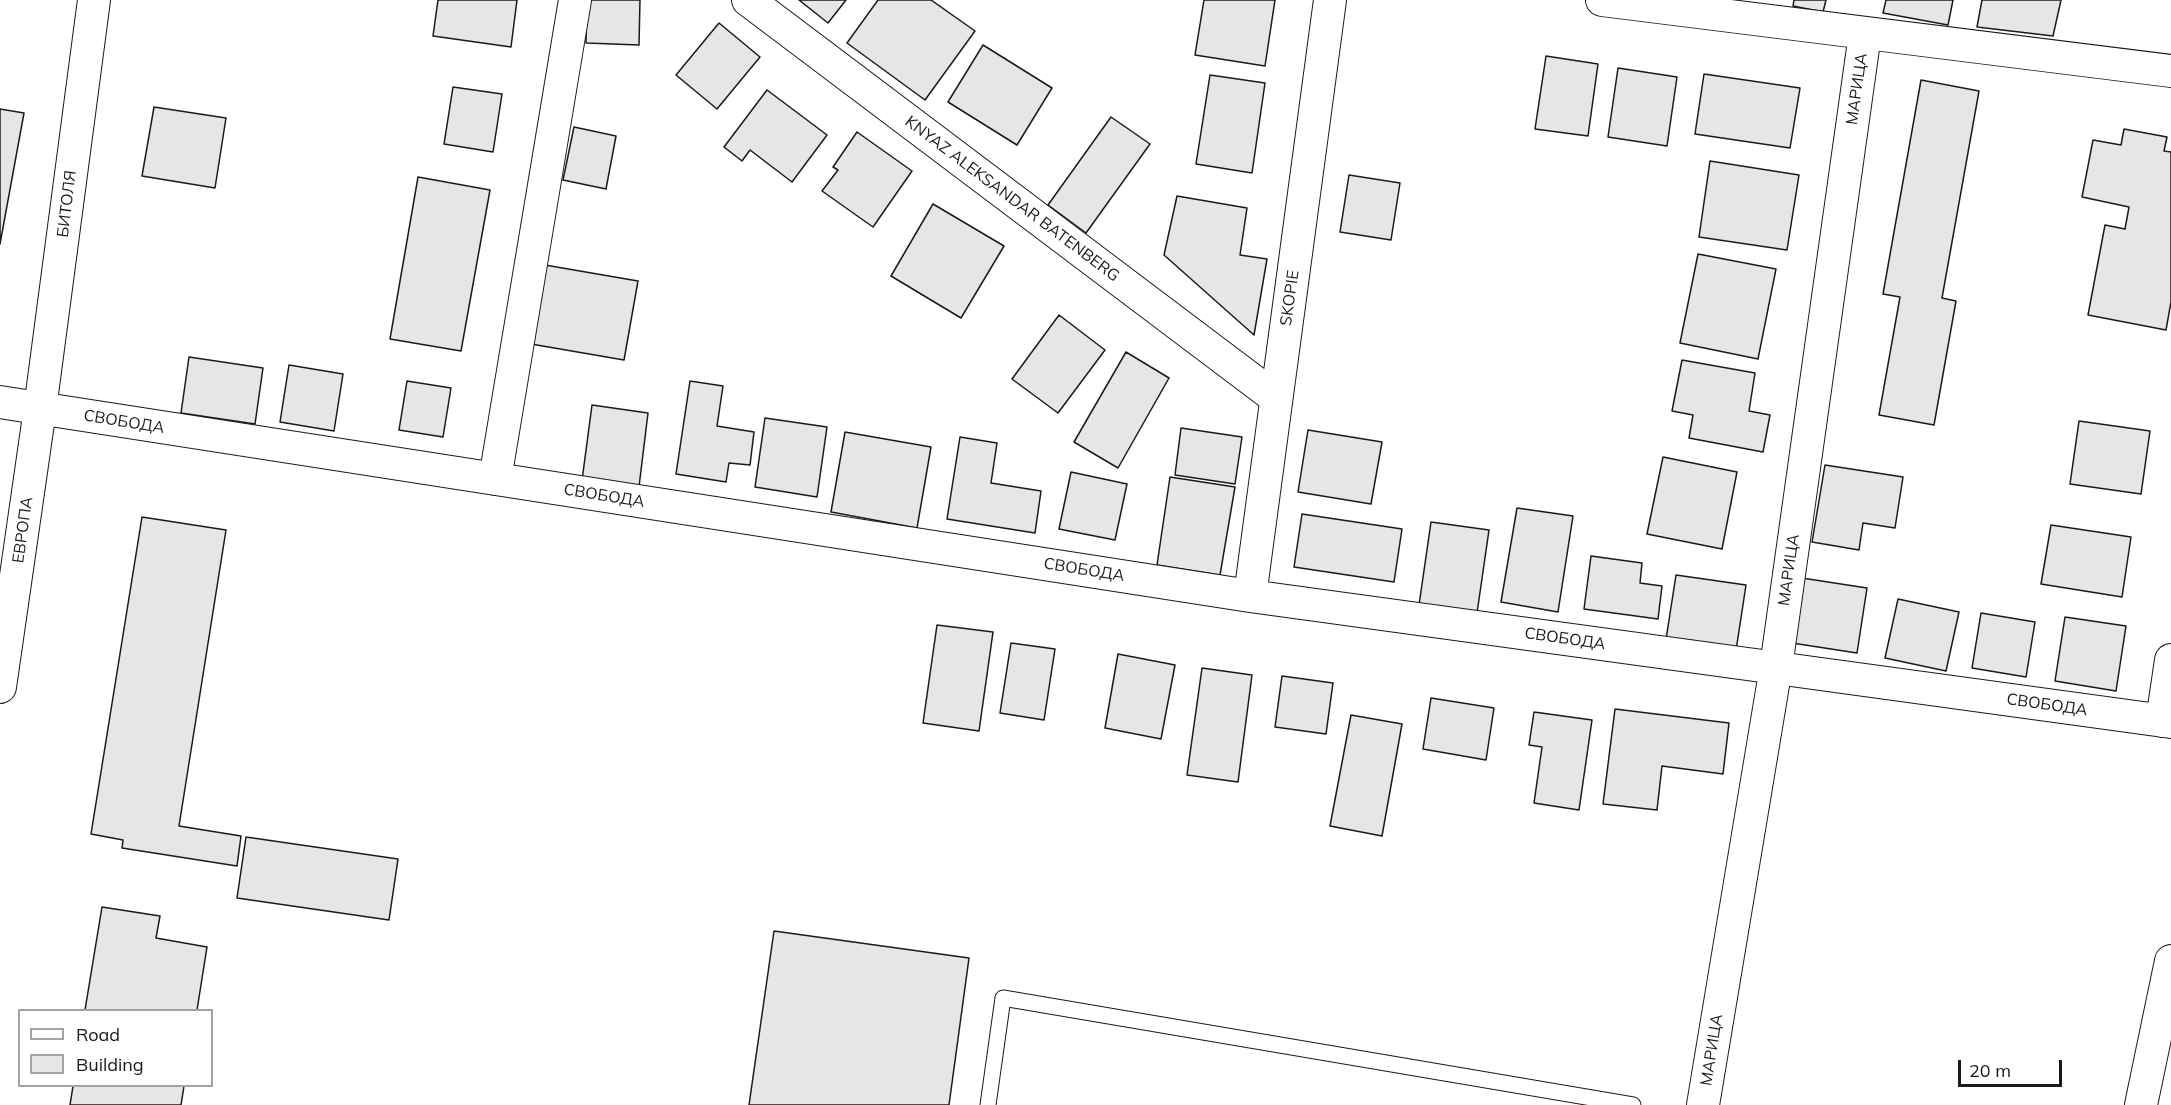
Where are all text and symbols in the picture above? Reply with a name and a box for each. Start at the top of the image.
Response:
street label: МАРИЦА [1842,52,1872,126]
street label: KNYAZ ALEKSANDAR BATENBERG [901,112,1123,286]
street label: БИТОЛЯ [53,169,81,239]
street label: SKOPIE [1277,269,1303,327]
street label: СВОБОДА [82,406,166,438]
street label: СВОБОДА [562,480,646,512]
street label: ЕВРОПА [9,496,37,564]
street label: МАРИЦА [1774,533,1804,607]
street label: СВОБОДА [1042,554,1126,586]
street label: СВОБОДА [1523,624,1607,654]
street label: СВОБОДА [2005,690,2089,720]
legend [18,1009,213,1087]
street label: МАРИЦА [1697,1013,1727,1087]
text: Road [76,1023,120,1046]
scale bar [1961,1048,2064,1086]
text: Building [76,1053,144,1076]
text: 20 m [1969,1059,2011,1082]

